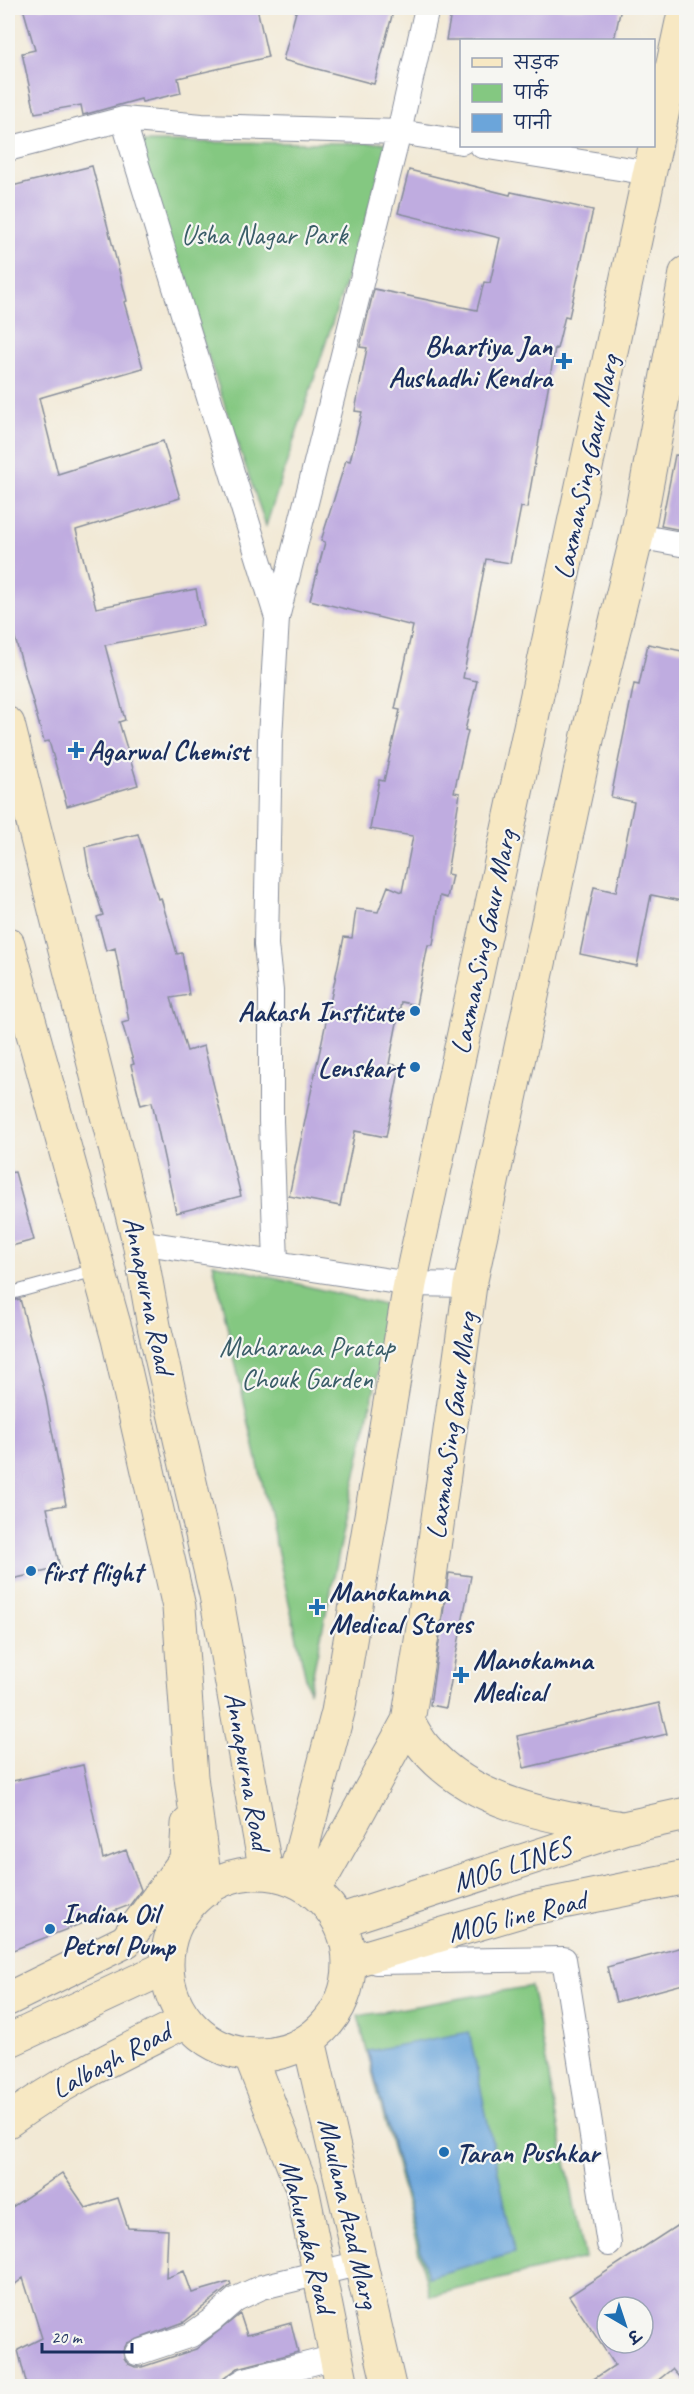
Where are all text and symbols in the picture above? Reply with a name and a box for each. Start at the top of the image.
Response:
legend [460,39,655,147]
text: सड़क [513,52,559,74]
text: पार्क [513,79,549,104]
text: पानी [513,109,552,134]
park label: Usha Nagar Park [181,217,349,252]
place label: Bhartiya Jan Aushadhi Kendra [388,328,555,395]
street label: LaxmanSing Gaur Marg [545,350,627,582]
marker: Bhartiya Jan Aushadhi Kendra [557,354,571,368]
place label: Agarwal Chemist [88,733,253,768]
marker: Agarwal Chemist [69,743,83,757]
street label: LaxmanSing Gaur Marg [442,825,524,1057]
place label: Aakash Institute [238,994,406,1029]
marker: Aakash Institute [408,1004,422,1018]
place label: Lenskart [318,1050,407,1085]
marker: Lenskart [408,1060,422,1074]
street label: Annapurna Road [115,1213,184,1381]
street label: LaxmanSing Gaur Marg [418,1309,484,1541]
park label: Maharana Pratap Chouk Garden [219,1329,397,1396]
place label: first flight [43,1554,147,1589]
marker: first flight [24,1564,38,1578]
place label: Manokamna Medical Stores [329,1574,475,1641]
marker: Manokamna Medical Stores [310,1600,324,1614]
place label: Manokamna Medical [473,1642,595,1709]
marker: Manokamna Medical [454,1668,468,1682]
street label: Annapurna Road [217,1689,280,1857]
street label: MOG LINES [448,1827,579,1900]
street label: MOG line Road [444,1881,594,1950]
place label: Indian Oil Petrol Pump [62,1896,177,1963]
marker: Indian Oil Petrol Pump [43,1922,57,1936]
street label: Lalbagh Road [45,2012,180,2106]
street label: Maulana Azad Marg [310,2114,388,2314]
place label: Taran Pushkar [456,2135,602,2170]
marker: Taran Pushkar [437,2145,451,2159]
street label: Mahunaka Road [272,2156,345,2320]
north arrow [595,2295,655,2355]
scale bar [42,2316,132,2354]
text: उ [622,2323,646,2348]
text: 20 m [51,2326,84,2348]

